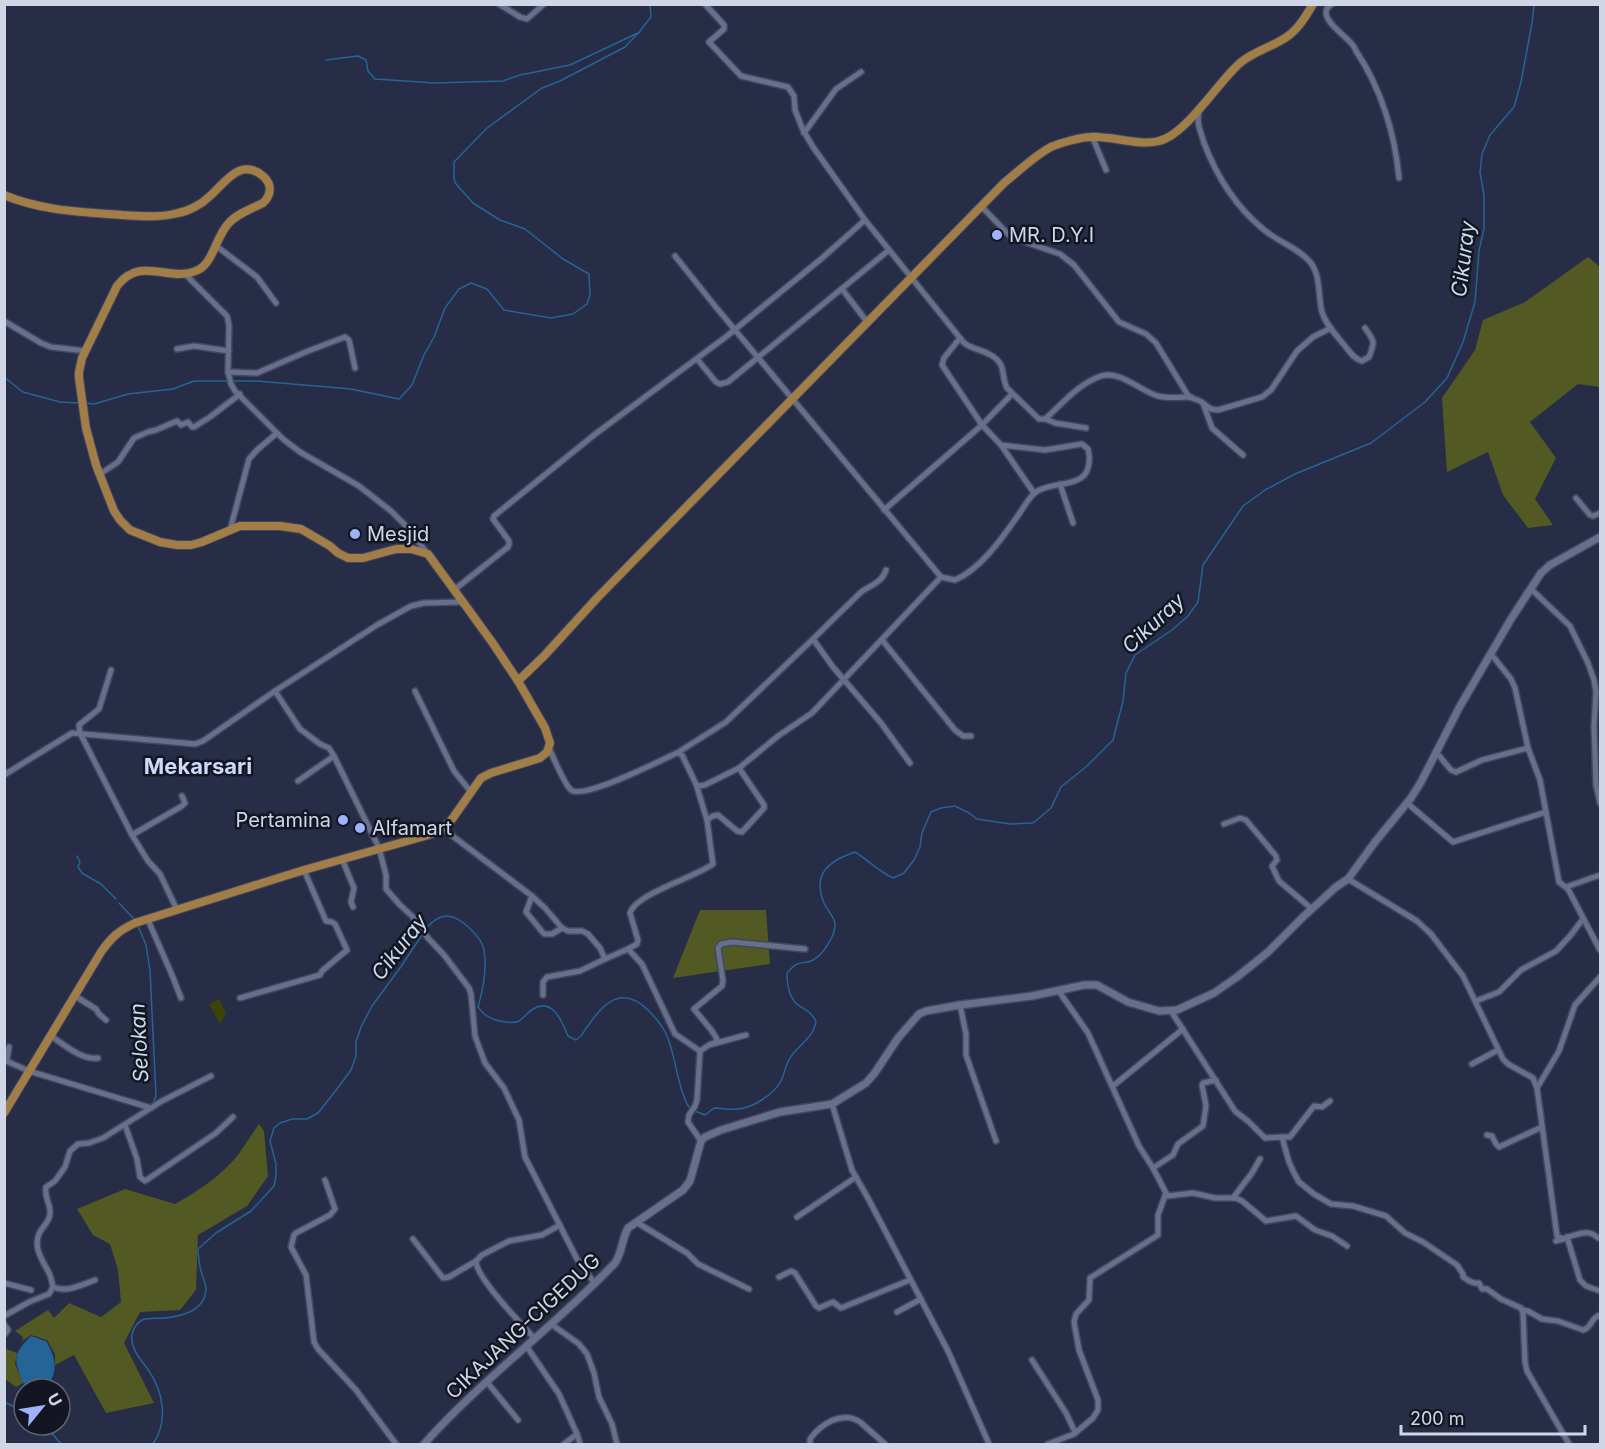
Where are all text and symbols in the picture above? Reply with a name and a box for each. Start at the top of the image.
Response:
water label: Cikuray [1446,218,1480,298]
place label: MR. D.Y.I [1009,223,1094,247]
marker: MR. D.Y.I [990,228,1004,242]
place label: Mesjid [367,522,429,546]
marker: Mesjid [348,527,362,541]
water label: Cikuray [1117,587,1190,658]
district label: Mekarsari [144,753,252,779]
place label: Pertamina [236,808,331,832]
marker: Pertamina [336,813,350,827]
place label: Alfamart [372,816,453,840]
marker: Alfamart [353,821,367,835]
water label: Cikuray [366,908,433,985]
water label: Selokan [124,1003,154,1083]
street label: CIKAJANG-CIGEDUG [441,1248,605,1404]
north arrow [12,1377,72,1437]
text: U [43,1389,67,1410]
scale bar [1401,1398,1586,1436]
text: 200 m [1410,1408,1465,1429]

